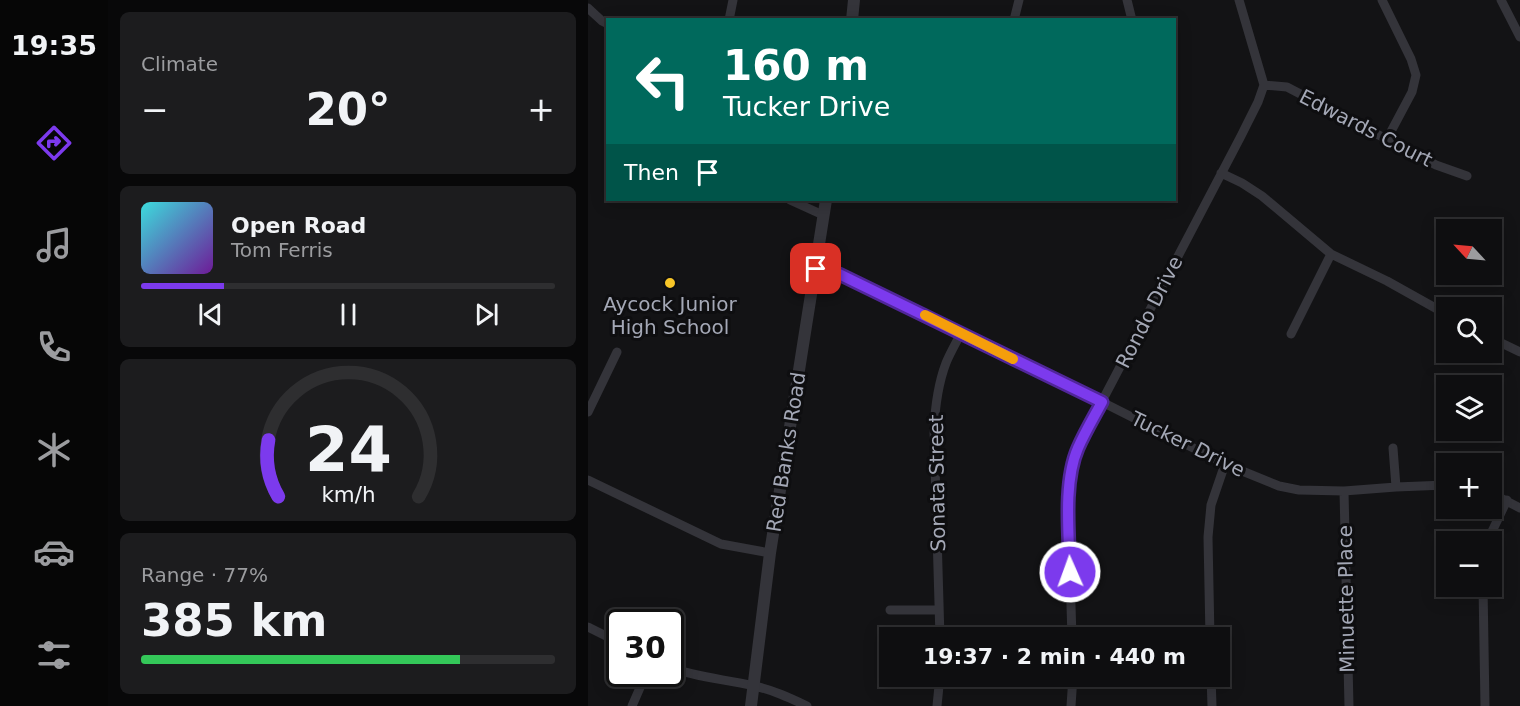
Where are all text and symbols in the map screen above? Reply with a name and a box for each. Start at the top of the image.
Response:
text: 19:35 [11,30,97,61]
text: 160 m [723,41,869,90]
icon: left [624,42,702,120]
text: Climate [141,52,218,76]
text: 20° [305,83,391,136]
street label: Edwards Court [1295,84,1437,172]
text: − [141,90,169,129]
text: + [527,90,555,129]
text: Tucker Drive [723,91,890,122]
icon: directions [33,122,75,164]
icon: arrive [691,156,724,189]
text: Then [624,160,679,185]
text: Open Road [231,213,366,238]
north arrow [1436,219,1502,285]
map controls [1436,219,1502,597]
icon: music [33,224,75,266]
text: Tom Ferris [231,238,333,262]
pin [790,243,841,294]
icon: arrive [799,252,832,285]
street label: Rondo Drive [1110,252,1188,372]
marker: Aycock Junior High School [663,276,677,290]
place label: Aycock Junior High School [603,292,738,339]
button: search [1436,297,1502,363]
icon: previous [194,298,227,331]
icon: pause [332,298,365,331]
icon: next [470,298,503,331]
icon: phone [33,326,75,368]
street label: Red Banks Road [762,370,810,534]
button: layers [1436,375,1502,441]
street label: Tucker Drive [1126,406,1249,482]
text: 24 [305,413,391,486]
street label: Sonata Street [924,414,950,552]
icon: climate [33,429,75,471]
button: + [1436,453,1502,519]
text: km/h [321,482,375,507]
street label: Minuette Place [1333,525,1359,673]
icon: car [33,531,75,573]
button: − [1436,531,1502,597]
position arrow [1038,540,1102,604]
text: Range · 77% [141,563,268,587]
text: 385 km [141,594,327,647]
speed limit sign: 30 [606,609,684,687]
icon: filters [33,634,75,676]
text: 19:37 · 2 min · 440 m [923,644,1186,669]

